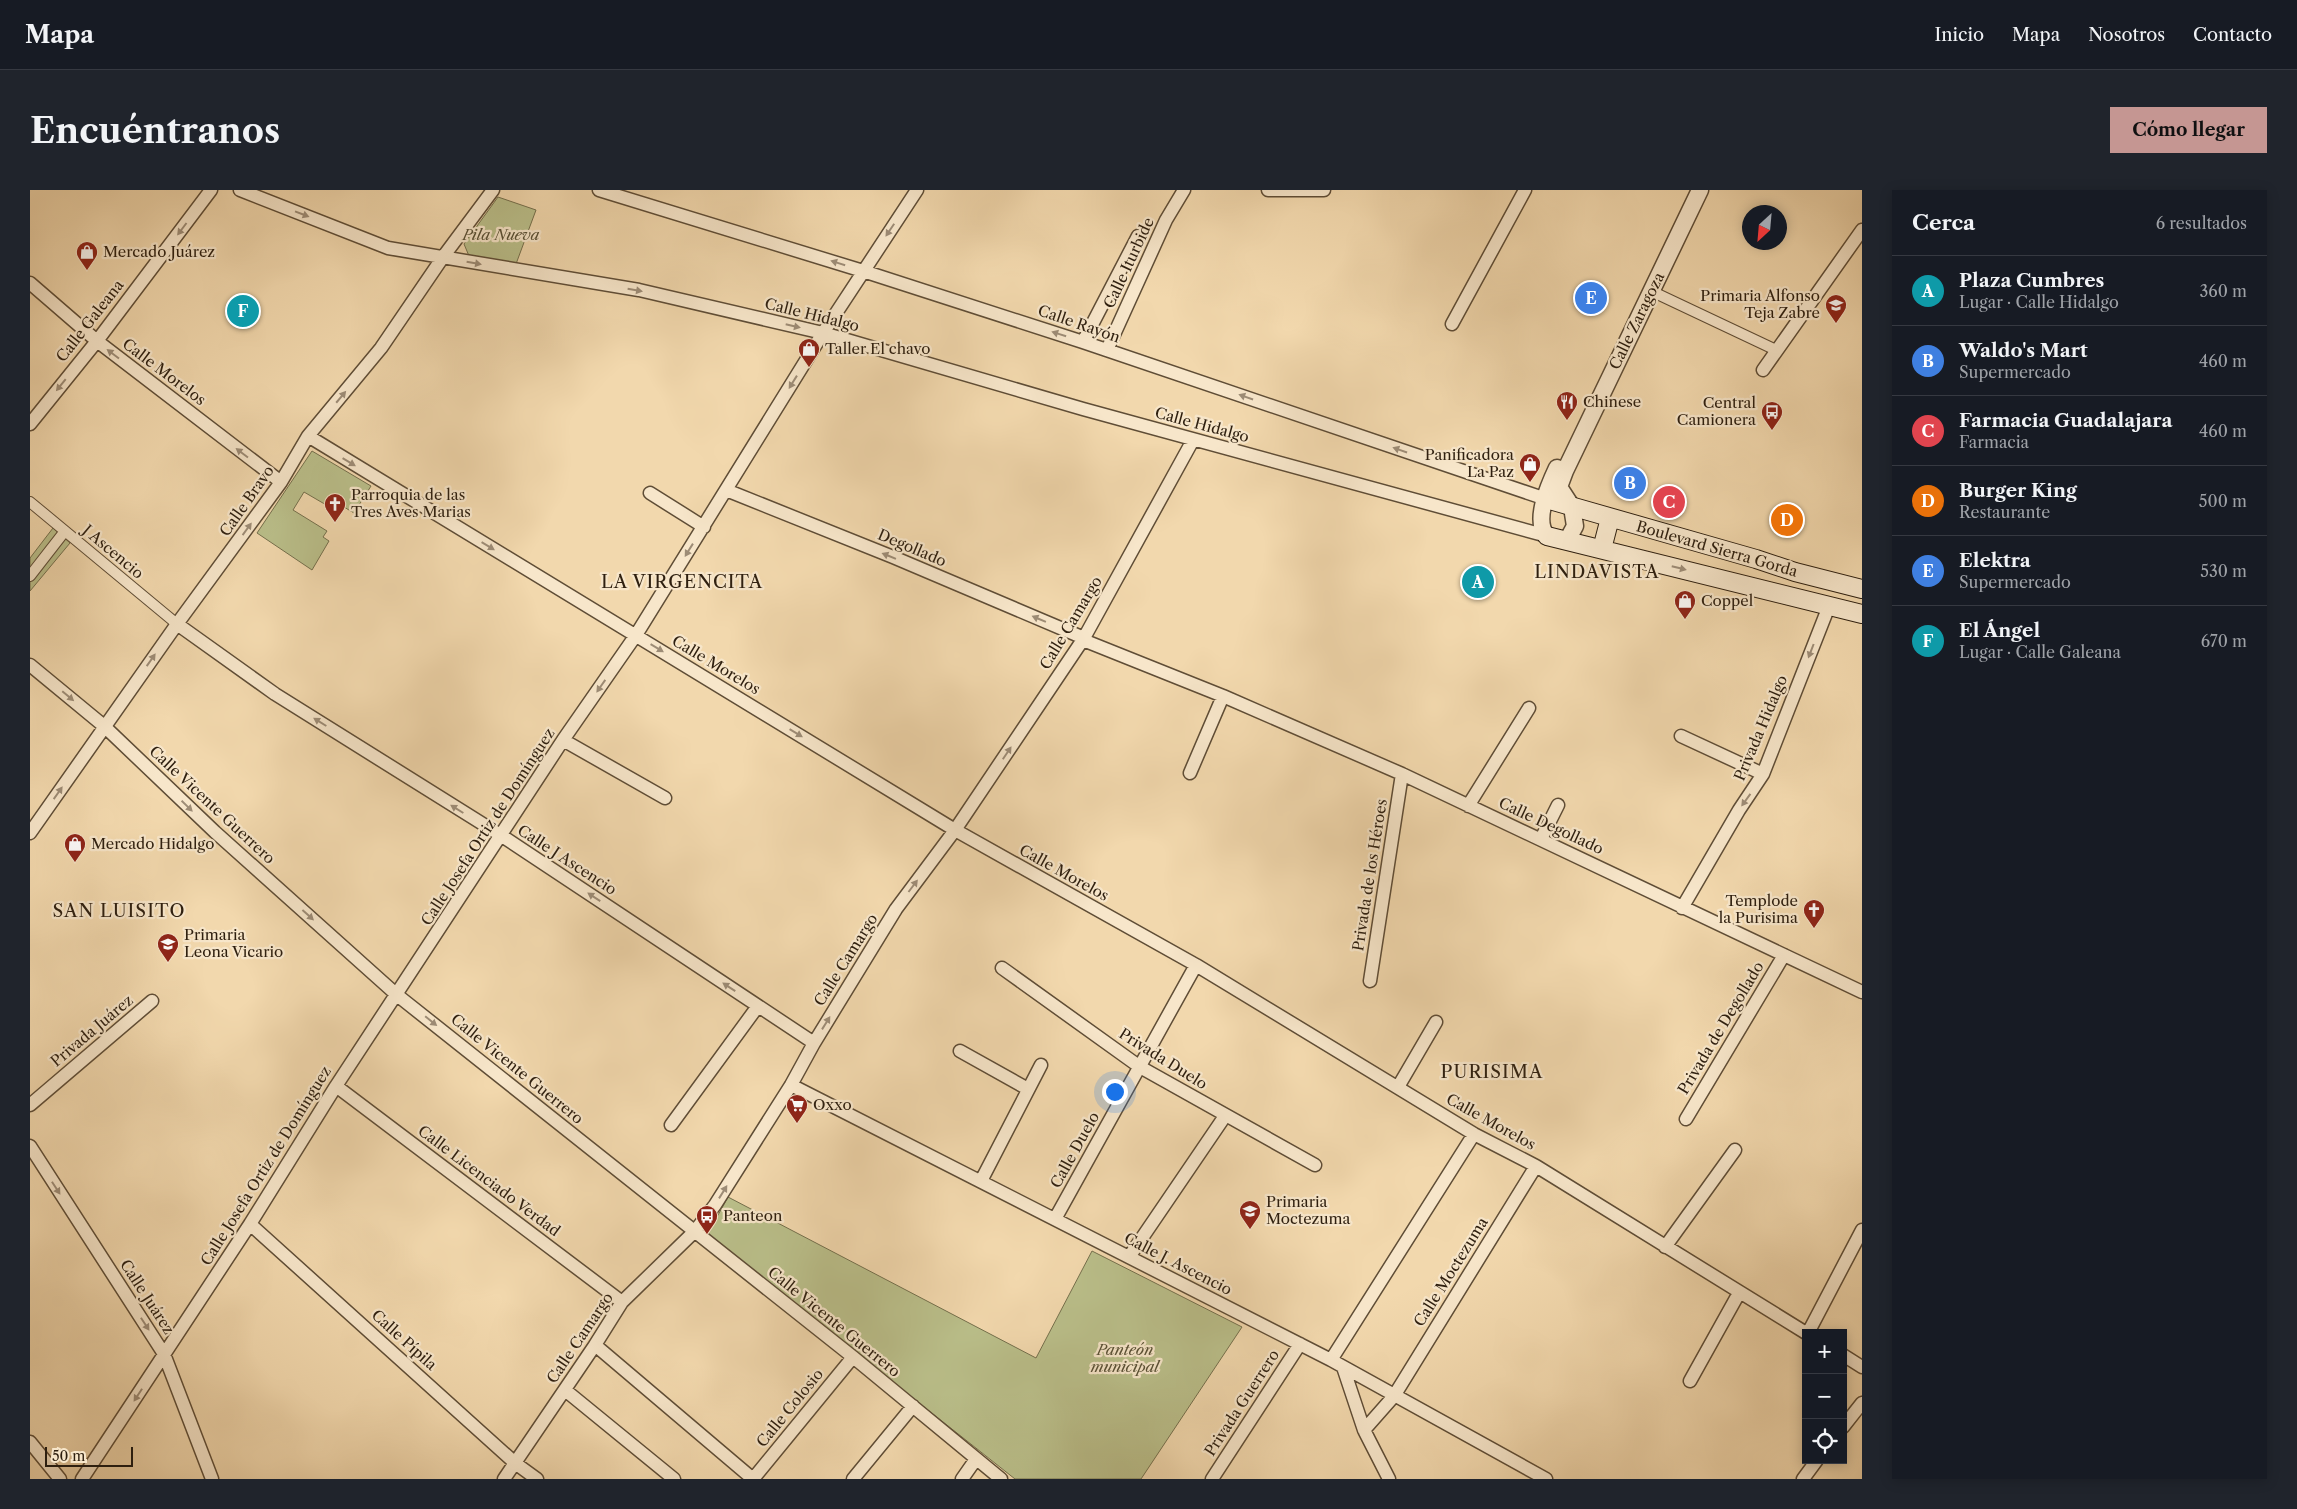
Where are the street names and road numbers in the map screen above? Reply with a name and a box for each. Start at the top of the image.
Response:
street label: Calle Iturbide [1099,214,1158,311]
street label: Calle Zaragoza [1605,269,1668,372]
street label: Calle Galeana [52,276,128,365]
street label: Calle Hidalgo [763,294,861,335]
street label: Calle Rayón [1035,301,1123,347]
street label: Calle Morelos [119,334,210,409]
street label: Calle Hidalgo [1153,403,1251,446]
street label: Calle Bravo [215,462,278,540]
street label: Boulevard Sierra Gorda [1634,516,1800,581]
street label: J Ascencio [77,519,148,583]
street label: Degollado [875,525,949,570]
street label: Calle Camargo [1035,573,1106,673]
street label: Calle Morelos [669,631,764,698]
street label: Privada Hidalgo [1730,672,1791,784]
street label: Calle Josefa Ortiz de Domínguez [417,724,559,929]
street label: Calle Vicente Guerrero [146,741,279,868]
street label: Calle Degollado [1496,793,1607,858]
street label: Privada de los Héroes [1348,797,1391,952]
street label: Calle J Ascencio [514,820,620,899]
street label: Calle Morelos [1016,840,1112,905]
street label: Calle Camargo [810,910,882,1009]
street label: Privada de Degollado [1673,958,1768,1098]
street label: Privada Juárez [47,990,137,1071]
street label: Calle Vicente Guerrero [447,1009,587,1128]
street label: Privada Duelo [1116,1024,1211,1093]
street label: Calle Josefa Ortiz de Domínguez [196,1062,335,1269]
street label: Calle Morelos [1443,1089,1539,1154]
street label: Calle Duelo [1046,1108,1103,1191]
street label: Calle Licenciado Verdad [414,1121,564,1240]
street label: Calle Moctezuma [1409,1214,1492,1330]
street label: Calle J. Ascencio [1121,1228,1235,1299]
street label: Calle Juárez [116,1256,179,1338]
street label: Calle Vicente Guerrero [764,1262,904,1381]
street label: Calle Camargo [542,1289,617,1387]
street label: Calle Pípila [368,1305,441,1374]
street label: Privada Guerrero [1200,1346,1283,1459]
street label: Calle Colosio [752,1365,827,1451]

